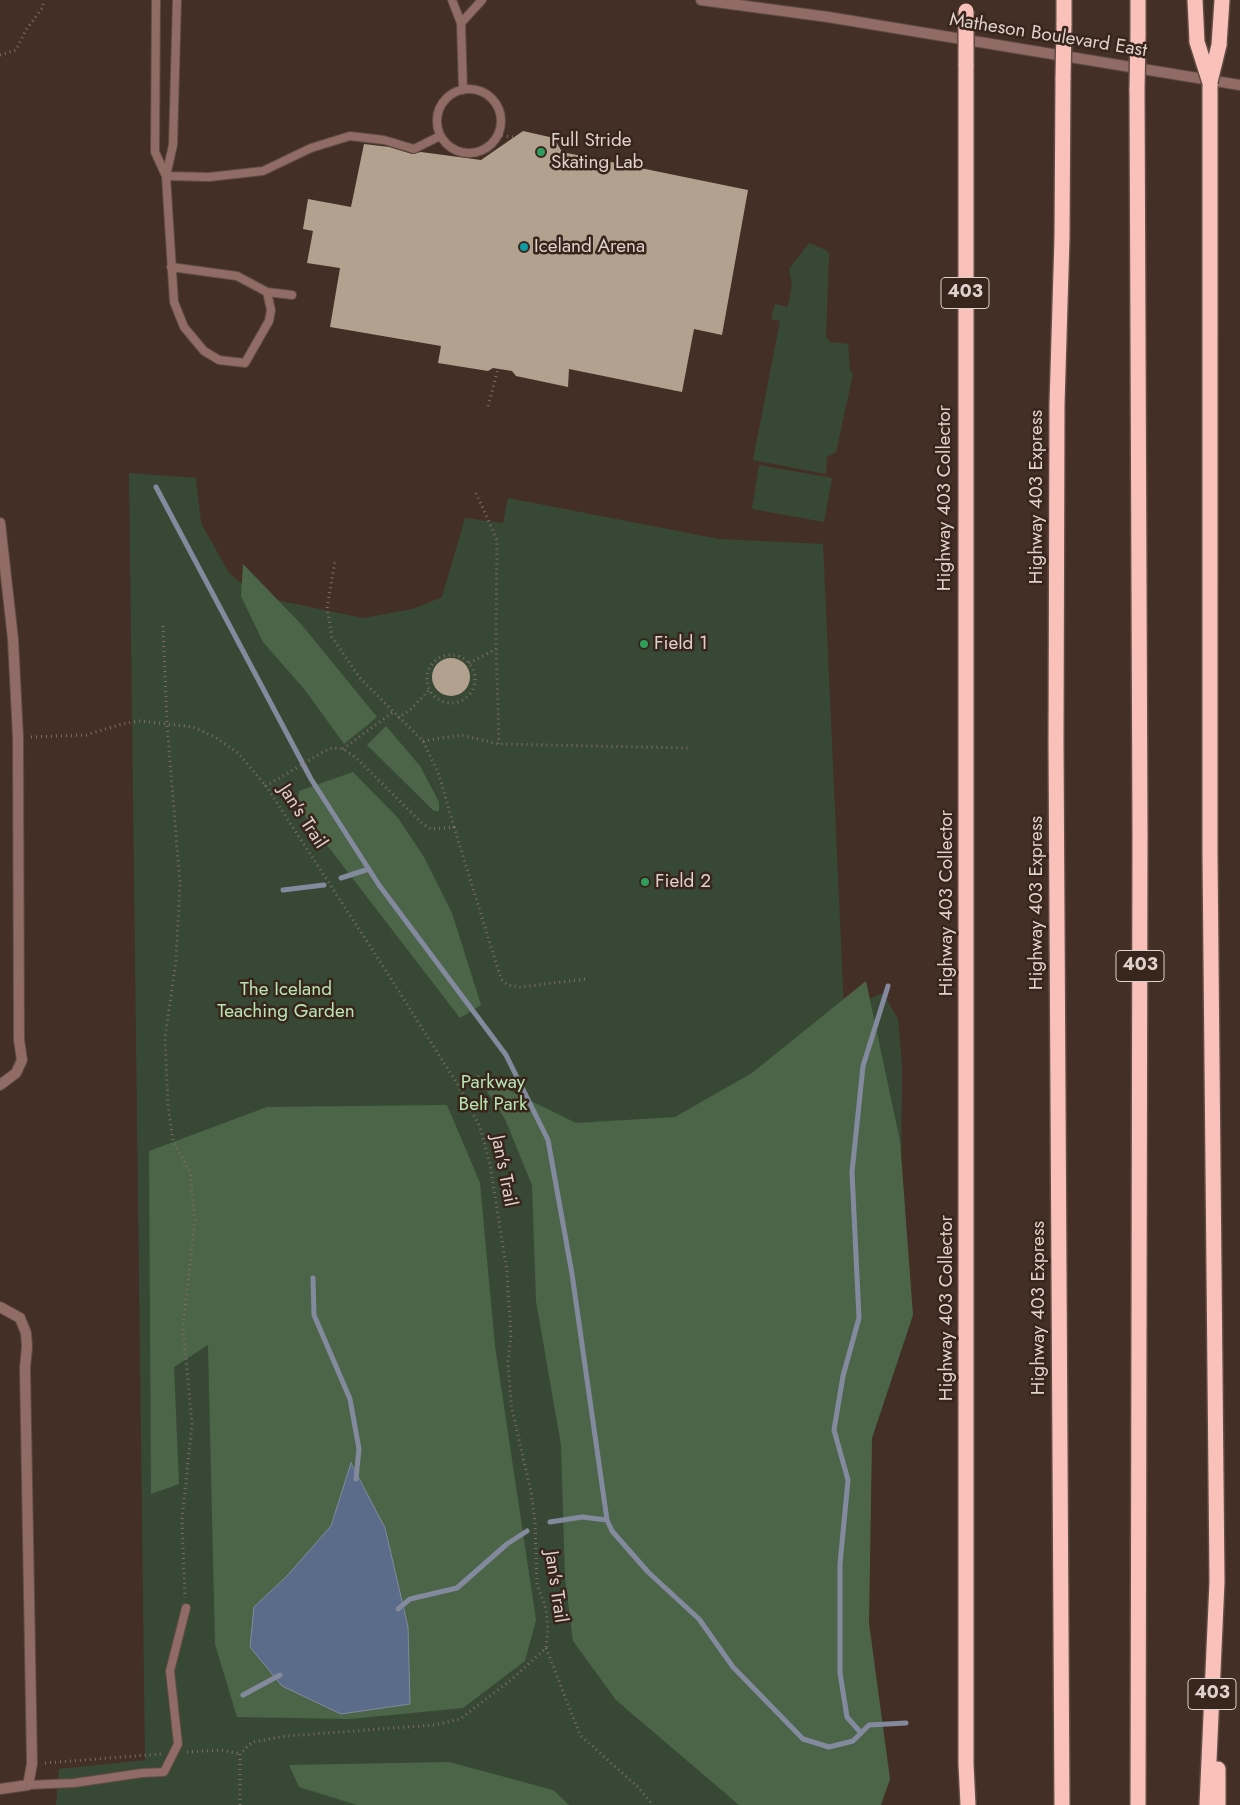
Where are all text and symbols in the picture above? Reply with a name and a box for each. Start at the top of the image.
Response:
street label: Matheson Boulevard East [948,9,1148,63]
place label: Full Stride Skating Lab [551,130,643,174]
marker: Full Stride Skating Lab [535,146,547,158]
place label: Iceland Arena [534,236,645,258]
marker: Iceland Arena [518,241,530,253]
road number: 403 [941,278,989,308]
street label: Highway 403 Collector [934,405,956,591]
street label: Highway 403 Express [1026,410,1048,584]
place label: Field 1 [654,633,708,655]
marker: Field 1 [638,638,650,650]
street label: Jan's Trail [273,780,331,854]
street label: Highway 403 Collector [936,810,958,996]
street label: Highway 403 Express [1026,816,1048,990]
place label: Field 2 [655,871,711,893]
marker: Field 2 [639,876,651,888]
road number: 403 [1116,950,1164,981]
park label: The Iceland Teaching Garden [217,979,355,1023]
park label: Parkway Belt Park [459,1072,527,1116]
street label: Jan's Trail [485,1133,521,1209]
street label: Highway 403 Collector [936,1215,958,1401]
street label: Highway 403 Express [1028,1221,1050,1395]
street label: Jan's Trail [539,1550,571,1624]
road number: 403 [1188,1678,1236,1710]

